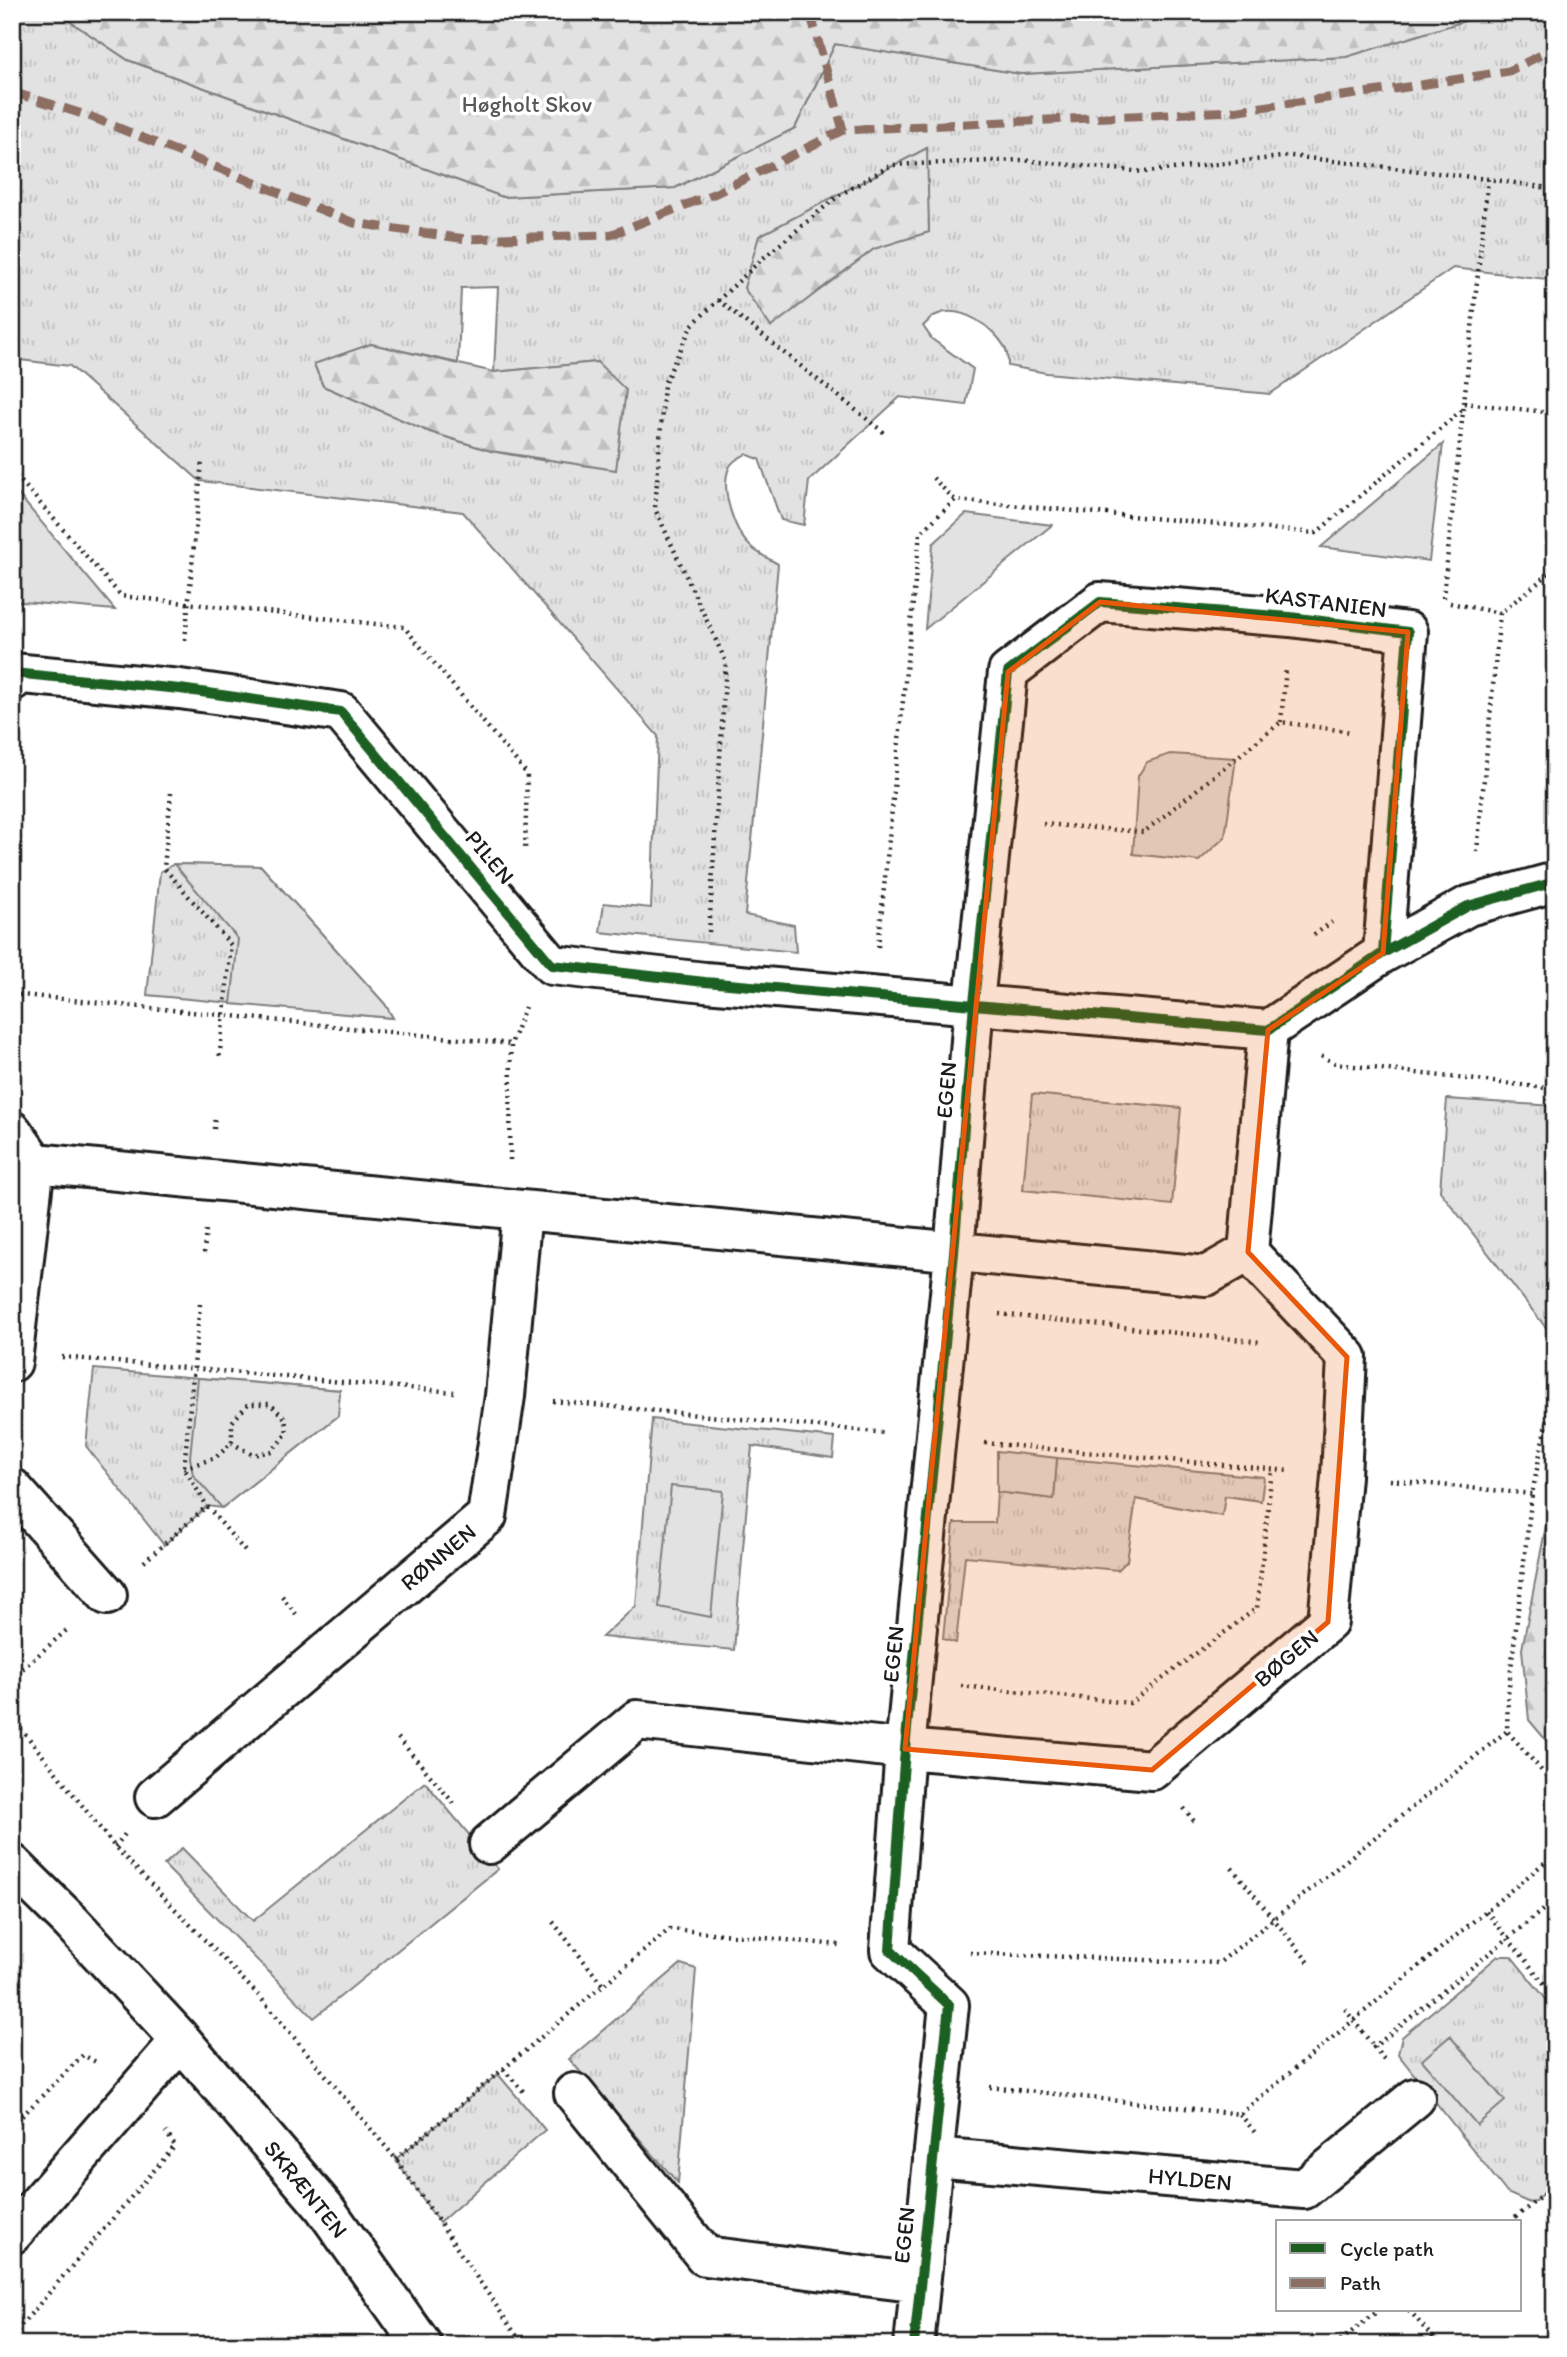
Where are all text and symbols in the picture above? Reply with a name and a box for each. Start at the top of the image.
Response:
park label: Høgholt Skov [462,90,593,118]
street label: KASTANIEN [1264,581,1388,623]
street label: PILEN [459,824,521,890]
street label: EGEN [930,1060,962,1120]
street label: RØNNEN [395,1517,481,1597]
street label: BØGEN [1248,1623,1324,1693]
street label: EGEN [876,1624,910,1684]
street label: SKRÆNTEN [258,2135,354,2243]
street label: HYLDEN [1147,2161,1233,2197]
street label: EGEN [887,2205,921,2265]
legend [1276,2220,1522,2312]
text: Cycle path [1340,2236,1434,2261]
text: Path [1340,2270,1381,2295]

